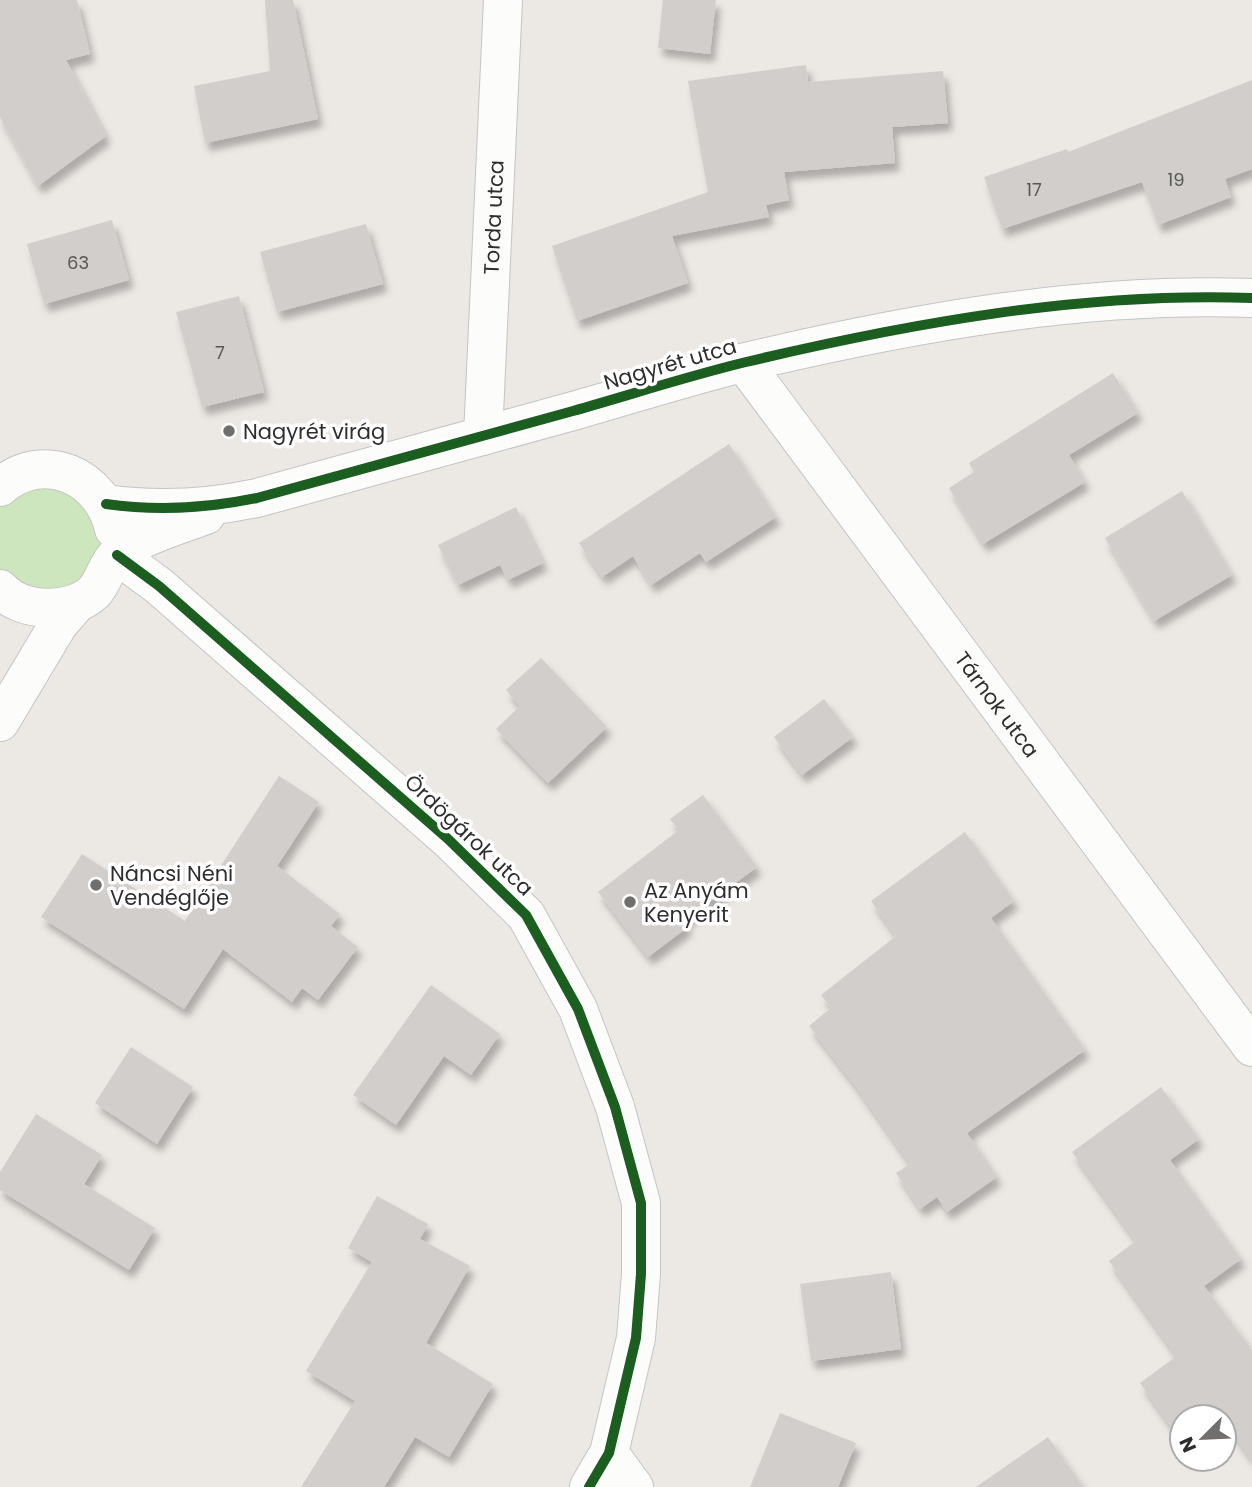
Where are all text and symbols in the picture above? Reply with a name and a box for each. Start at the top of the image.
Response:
street label: Torda utca [476,159,510,275]
house number: 19 [1167,167,1185,192]
house number: 17 [1026,177,1042,202]
house number: 63 [67,250,89,275]
street label: Nagyrét utca [600,331,740,397]
house number: 7 [215,340,225,365]
place label: Nagyrét virág [243,417,385,446]
marker: Nagyrét virág [221,423,237,439]
street label: Tárnok utca [949,645,1046,763]
street label: Ördögárok utca [398,768,540,902]
place label: Náncsi Néni Vendéglője [110,859,233,912]
place label: Az Anyám Kenyerit [644,876,749,929]
marker: Náncsi Néni Vendéglője [88,877,104,893]
marker: Az Anyám Kenyerit [622,894,638,910]
north arrow [1168,1403,1238,1473]
text: N [1173,1433,1203,1457]

